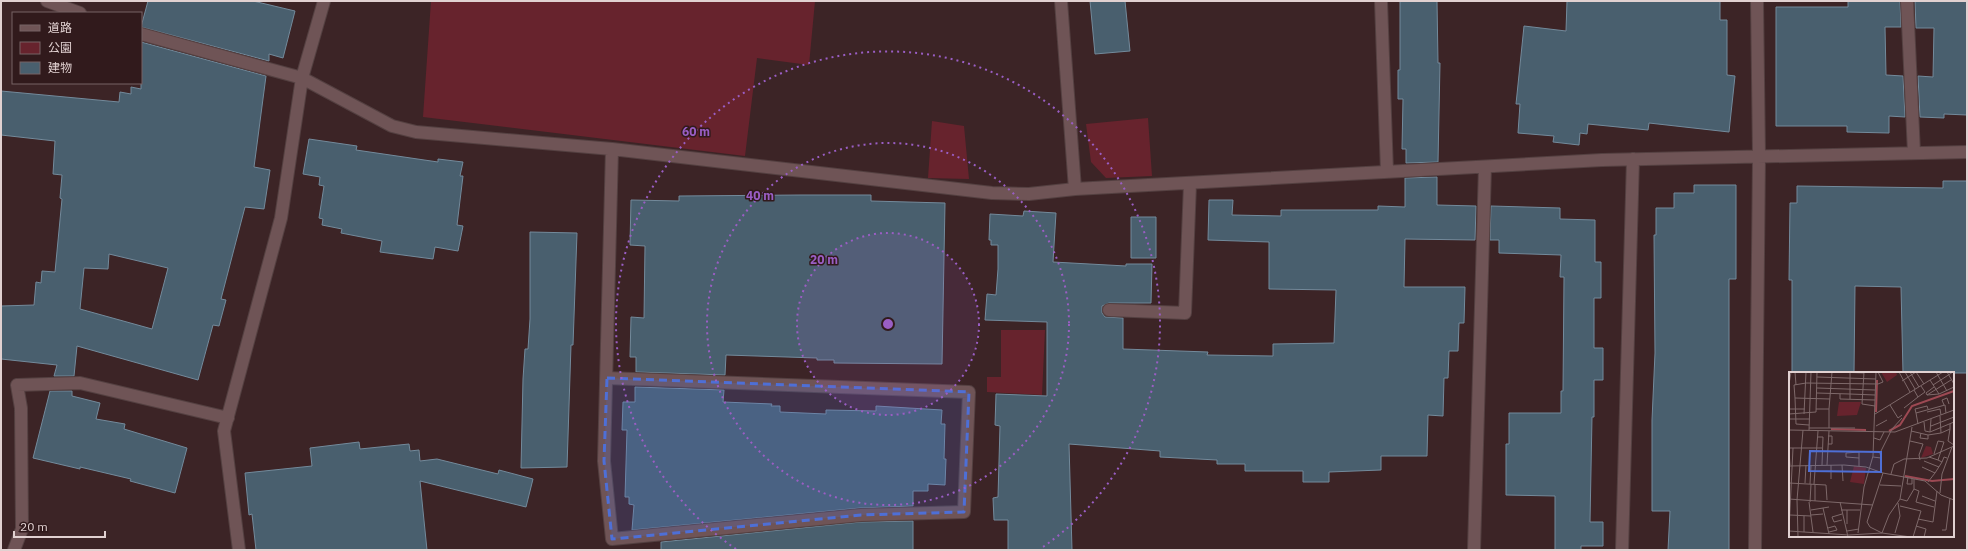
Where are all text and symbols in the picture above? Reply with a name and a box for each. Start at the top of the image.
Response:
legend [12,12,142,84]
text: 道路 [48,20,72,35]
text: 公園 [48,40,72,55]
text: 建物 [48,60,72,75]
text: 60 m [682,124,710,139]
text: 40 m [746,188,774,203]
text: 20 m [810,252,838,267]
centre of rings [881,317,895,331]
inset map [1789,372,1954,537]
scale bar [14,513,105,539]
text: 20 m [20,519,48,534]

